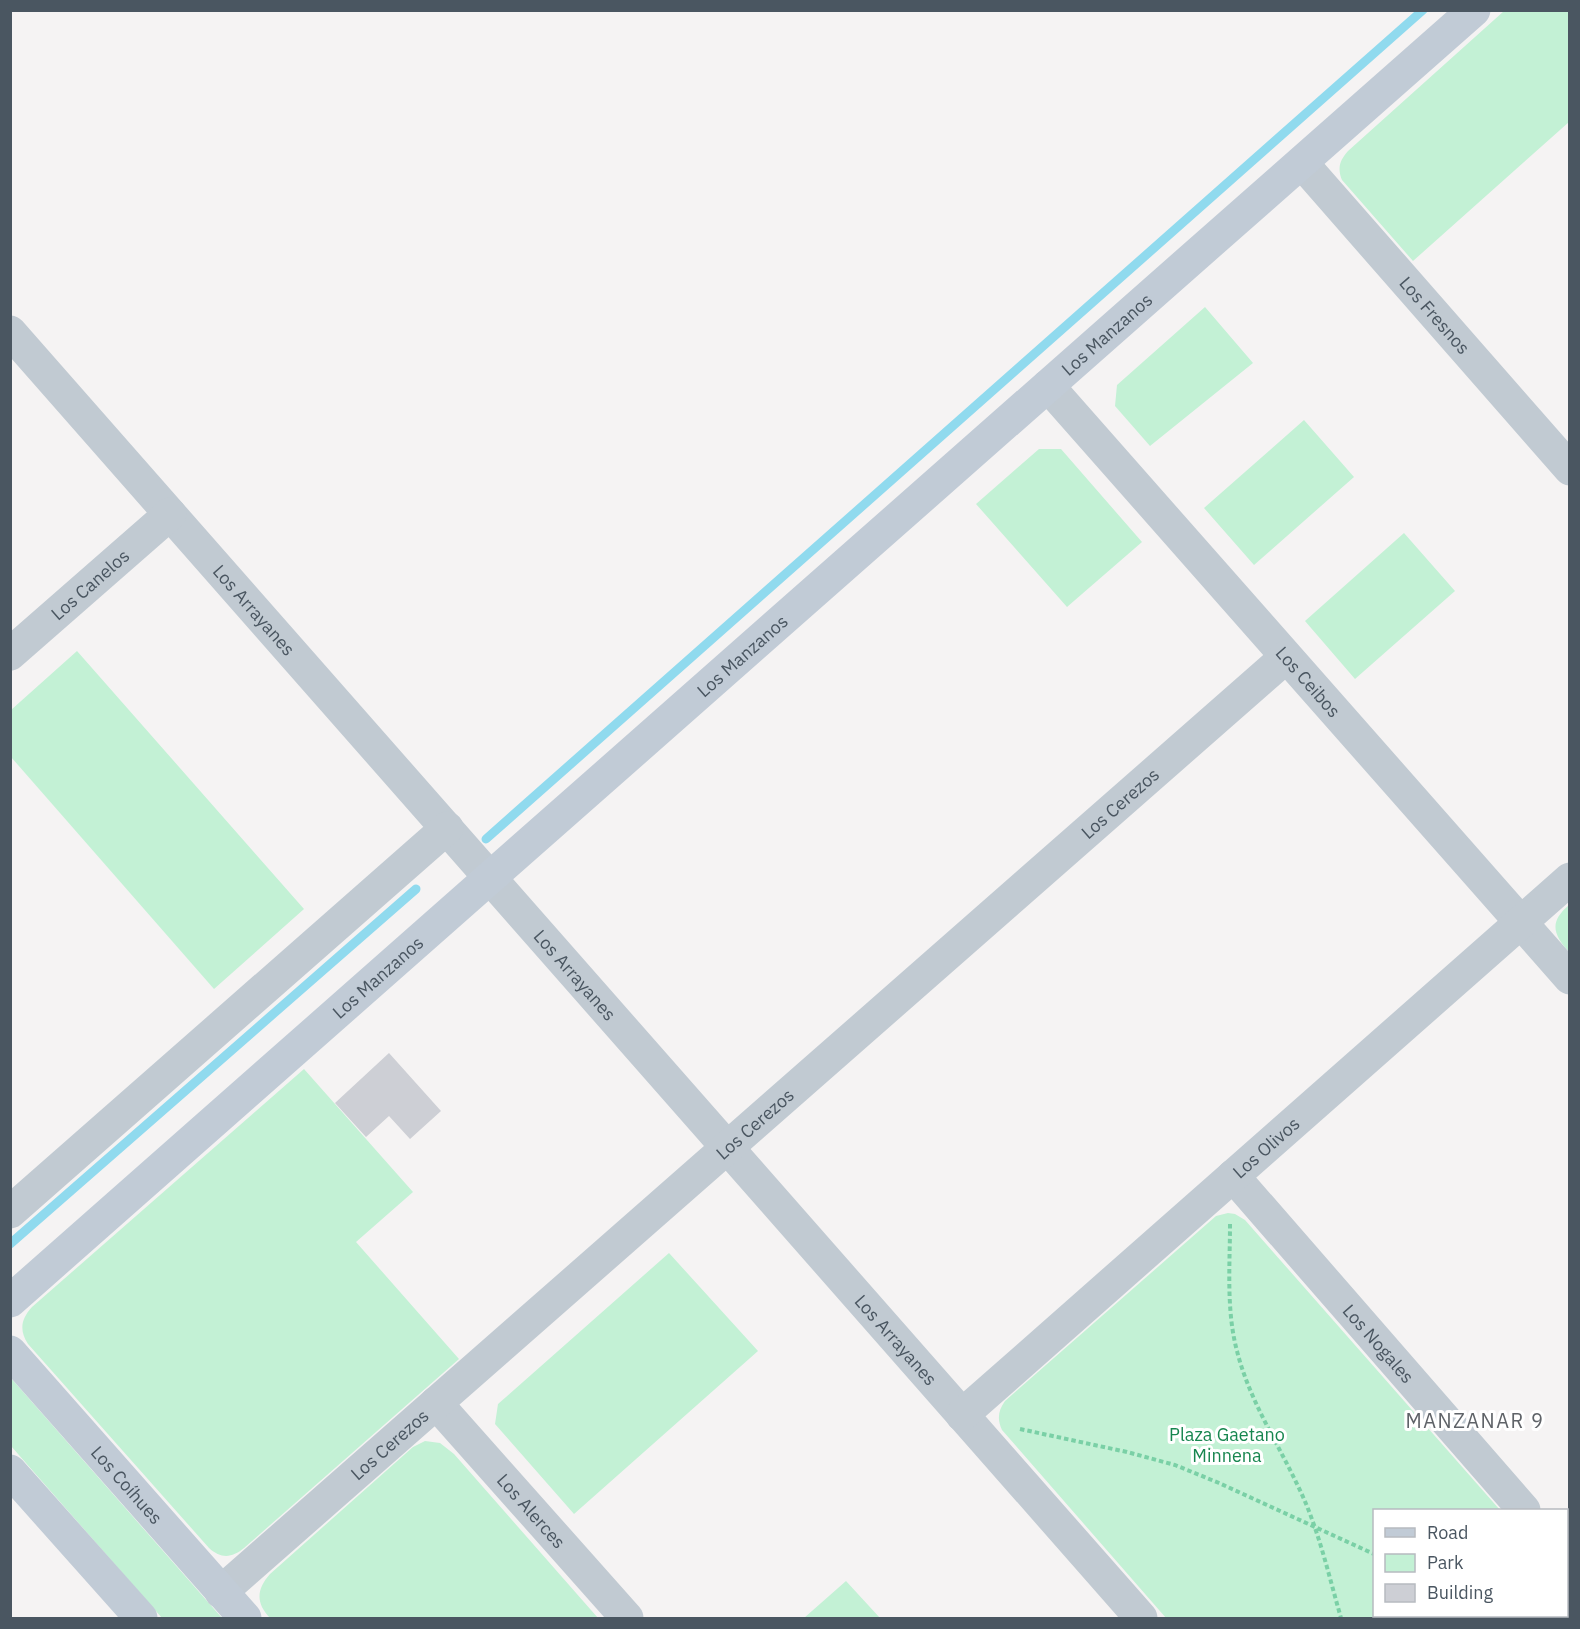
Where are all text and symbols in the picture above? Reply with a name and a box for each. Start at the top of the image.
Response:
street label: Los Fresnos [1395,271,1475,359]
street label: Los Manzanos [1056,288,1157,380]
street label: Los Canelos [46,544,134,625]
street label: Los Arrayanes [208,560,300,660]
street label: Los Manzanos [692,609,792,702]
street label: Los Ceibos [1271,641,1346,722]
street label: Los Cerezos [1076,762,1164,843]
street label: Los Arrayanes [529,925,621,1025]
street label: Los Manzanos [327,931,428,1023]
street label: Los Cerezos [711,1083,798,1164]
street label: Los Olivos [1228,1112,1304,1183]
street label: Los Arrayanes [850,1290,942,1390]
street label: Los Nogales [1338,1299,1420,1388]
street label: Los Cerezos [346,1404,433,1485]
district label: MANZANAR 9 [1405,1407,1545,1434]
park label: Plaza Gaetano Minnena [1169,1423,1285,1467]
street label: Los Coíhues [86,1441,168,1529]
street label: Los Alerces [492,1468,571,1553]
legend [1373,1509,1568,1617]
text: Road [1427,1521,1468,1544]
text: Park [1427,1551,1464,1574]
text: Building [1427,1581,1494,1604]

